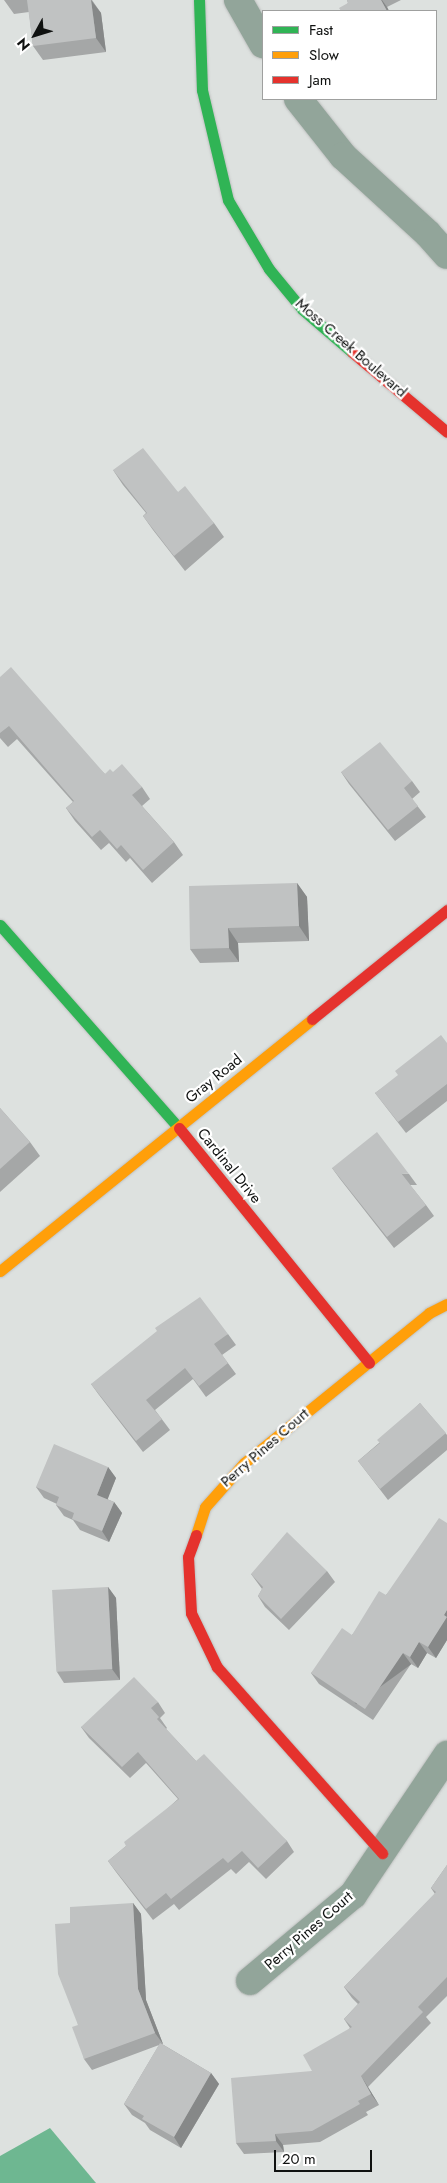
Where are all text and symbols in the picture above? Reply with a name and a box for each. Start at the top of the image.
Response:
north arrow [10,10,60,60]
legend [262,10,437,100]
text: Fast [309,19,333,41]
text: N [12,34,35,55]
text: Slow [309,44,339,66]
text: Jam [309,69,332,91]
street label: Moss Creek Boulevard [292,295,410,401]
street label: Gray Road [182,1051,246,1107]
street label: Cardinal Drive [193,1125,265,1207]
street label: Perry Pines Court [217,1405,313,1491]
street label: Perry Pines Court [261,1888,357,1974]
scale bar [277,2140,374,2172]
text: 20 m [282,2148,316,2170]

